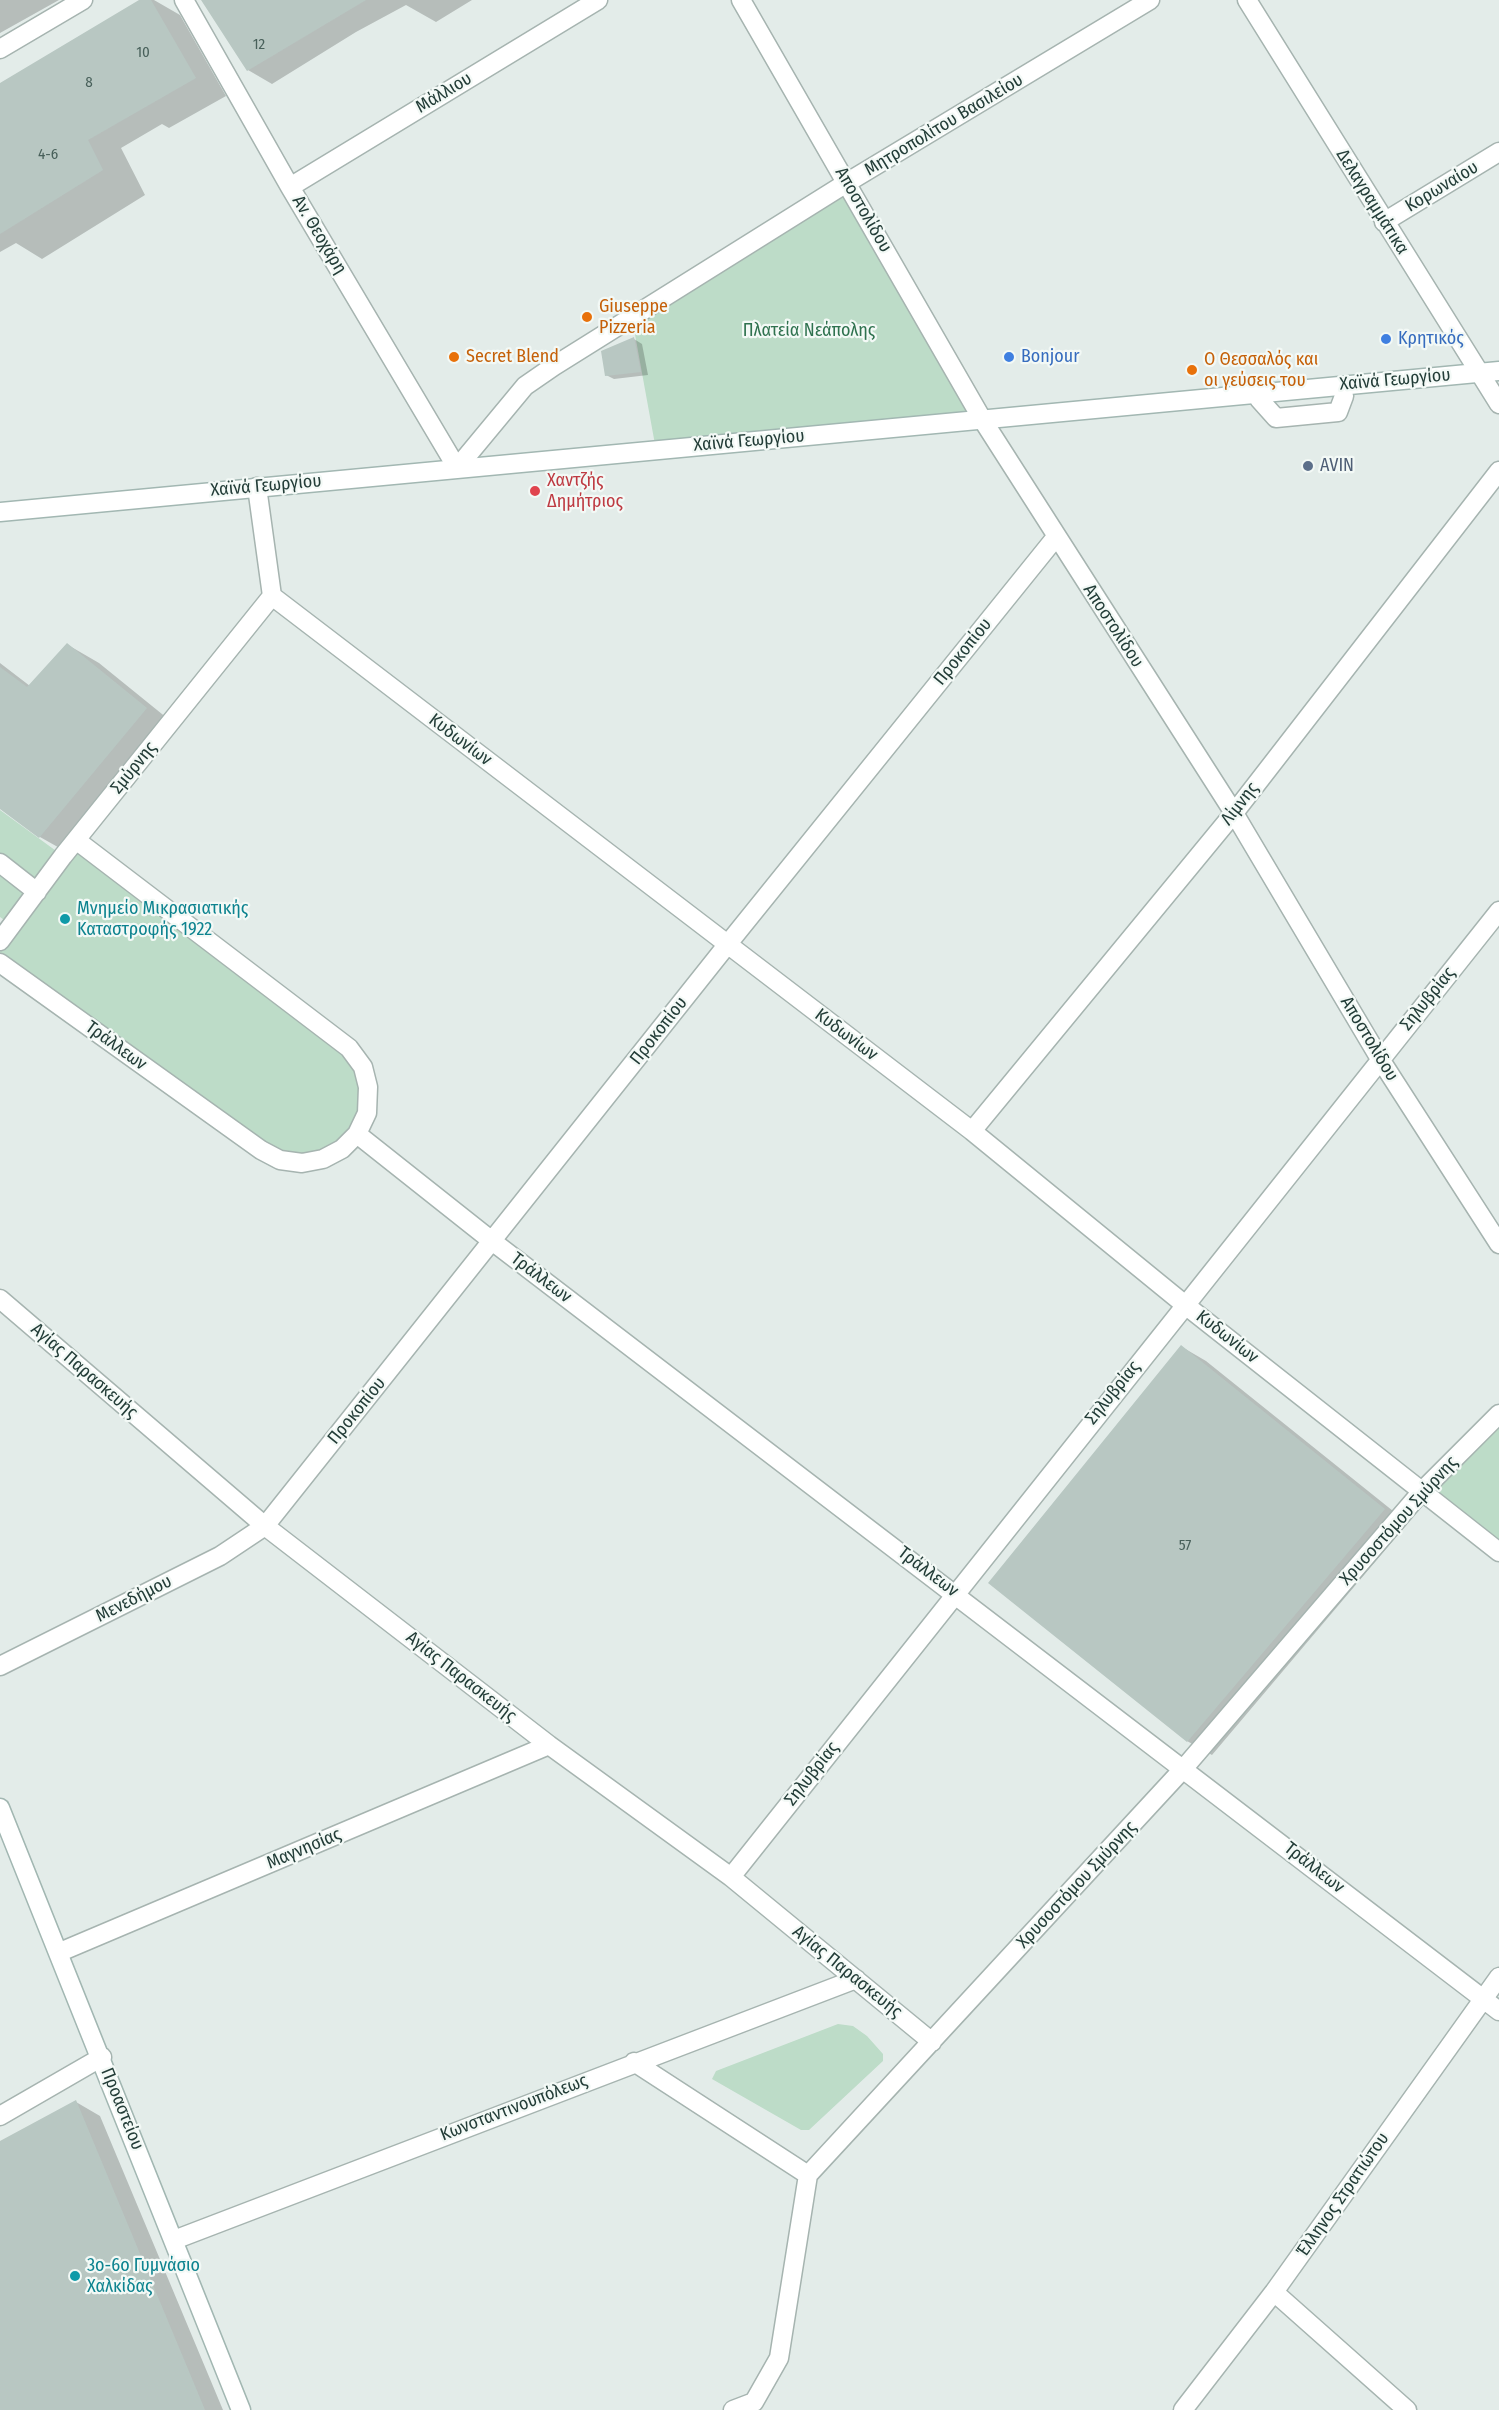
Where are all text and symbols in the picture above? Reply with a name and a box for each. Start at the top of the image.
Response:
house number: 12 [253,36,265,54]
house number: 10 [136,44,150,62]
street label: Μάλλιου [412,68,476,118]
street label: Μητροπολίτου Βασιλείου [861,69,1027,181]
house number: 8 [85,74,93,92]
street label: Δελαγραμμάτικα [1331,145,1413,259]
house number: 4-6 [38,146,58,164]
street label: Κορωναίου [1402,157,1482,217]
street label: Αποστολίδου [830,164,896,256]
street label: Αν. Θεοχάρη [287,192,351,278]
place label: Giuseppe Pizzeria [599,296,668,338]
marker: Giuseppe Pizzeria [580,310,594,324]
park label: Πλατεία Νεάπολης [743,320,875,342]
place label: Κρητικός [1398,328,1464,350]
marker: Κρητικός [1379,332,1393,346]
place label: Secret Blend [466,346,559,368]
place label: Bonjour [1021,346,1079,368]
place label: Ο Θεσσαλός και οι γεύσεις του [1204,349,1318,392]
marker: Secret Blend [447,350,461,364]
marker: Bonjour [1002,350,1016,364]
marker: Ο Θεσσαλός και οι γεύσεις του [1185,363,1199,377]
street label: Χαϊνά Γεωργίου [1339,364,1451,396]
street label: Χαϊνά Γεωργίου [693,425,805,457]
place label: AVIN [1320,455,1354,477]
marker: AVIN [1301,459,1315,473]
street label: Χαϊνά Γεωργίου [210,470,322,502]
place label: Χαντζής Δημήτριος [547,470,623,512]
marker: Χαντζής Δημήτριος [528,484,542,498]
street label: Αποστολίδου [1078,580,1148,672]
street label: Προκοπίου [929,614,997,690]
street label: Κυδωνίων [424,709,496,771]
street label: Σμύρνης [106,738,162,798]
street label: Λίμνης [1217,778,1263,830]
place label: Μνημείο Μικρασιατικής Καταστροφής 1922 [77,898,248,940]
marker: Μνημείο Μικρασιατικής Καταστροφής 1922 [58,912,72,926]
street label: Σηλυβρίας [1396,963,1460,1035]
street label: Προκοπίου [626,993,692,1069]
street label: Αποστολίδου [1335,993,1403,1085]
street label: Κυδωνίων [810,1004,882,1066]
street label: Τράλλεων [81,1017,151,1075]
street label: Τράλλεων [506,1248,576,1308]
street label: Κυδωνίων [1191,1306,1263,1368]
street label: Αγίας Παρασκευής [26,1319,142,1423]
street label: Σηλυβρίας [1081,1357,1145,1429]
street label: Προκοπίου [323,1373,391,1449]
street label: Χρυσοστόμου Σμύρνης [1335,1452,1463,1590]
house number: 57 [1179,1537,1191,1555]
street label: Τράλλεων [893,1542,963,1602]
street label: Μενεδήμου [92,1571,176,1627]
street label: Αγίας Παρασκευής [401,1627,521,1727]
street label: Σηλυβρίας [780,1738,844,1810]
street label: Χρυσοστόμου Σμύρνης [1013,1817,1141,1953]
street label: Μαγνησίας [263,1824,345,1874]
street label: Τράλλεων [1280,1838,1348,1898]
street label: Αγίας Παρασκευής [788,1921,906,2023]
street label: Προαστείου [96,2065,148,2153]
street label: Κωνσταντινουπόλεως [437,2070,591,2146]
street label: Έλληνος Στρατιώτου [1292,2129,1394,2261]
place label: 3ο-6ο Γυμνάσιο Χαλκίδας [87,2255,200,2298]
marker: 3ο-6ο Γυμνάσιο Χαλκίδας [68,2269,82,2283]

